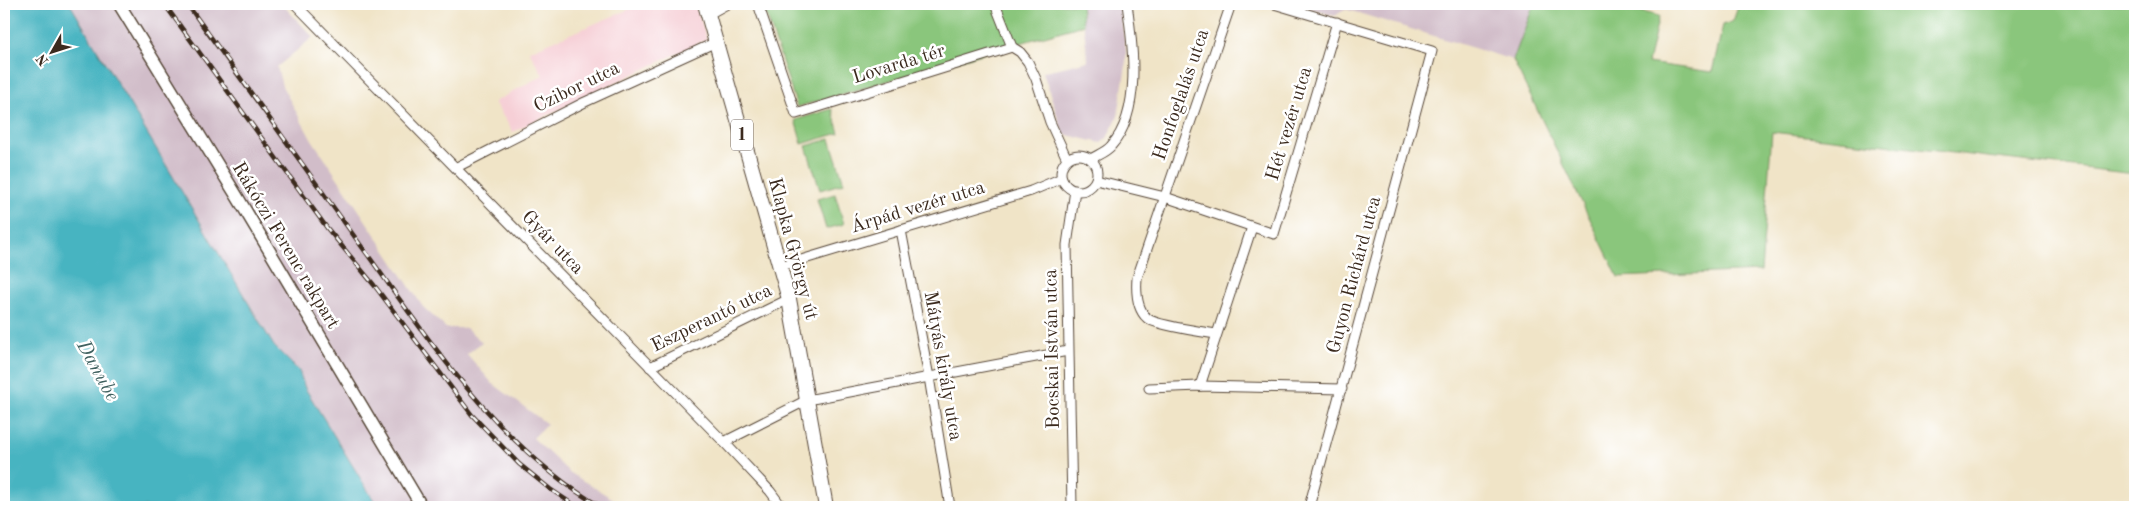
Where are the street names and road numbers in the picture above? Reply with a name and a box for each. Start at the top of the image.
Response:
street label: Honfoglalás utca [1151,26,1214,163]
street label: Lovarda tér [850,42,948,88]
street label: Czibor utca [531,59,623,117]
street label: Hét vezér utca [1264,64,1317,183]
road number: 1 [731,120,753,150]
street label: Rákóczi Ferenc rakpart [228,159,342,333]
street label: Árpád vezér utca [847,175,988,237]
street label: Klapka György út [764,176,820,322]
street label: Guyon Richárd utca [1325,194,1385,356]
street label: Gyár utca [517,208,587,279]
street label: Bocskai István utca [1042,268,1064,429]
street label: Eszperantó utca [649,281,776,356]
street label: Mátyás király utca [919,290,965,443]

